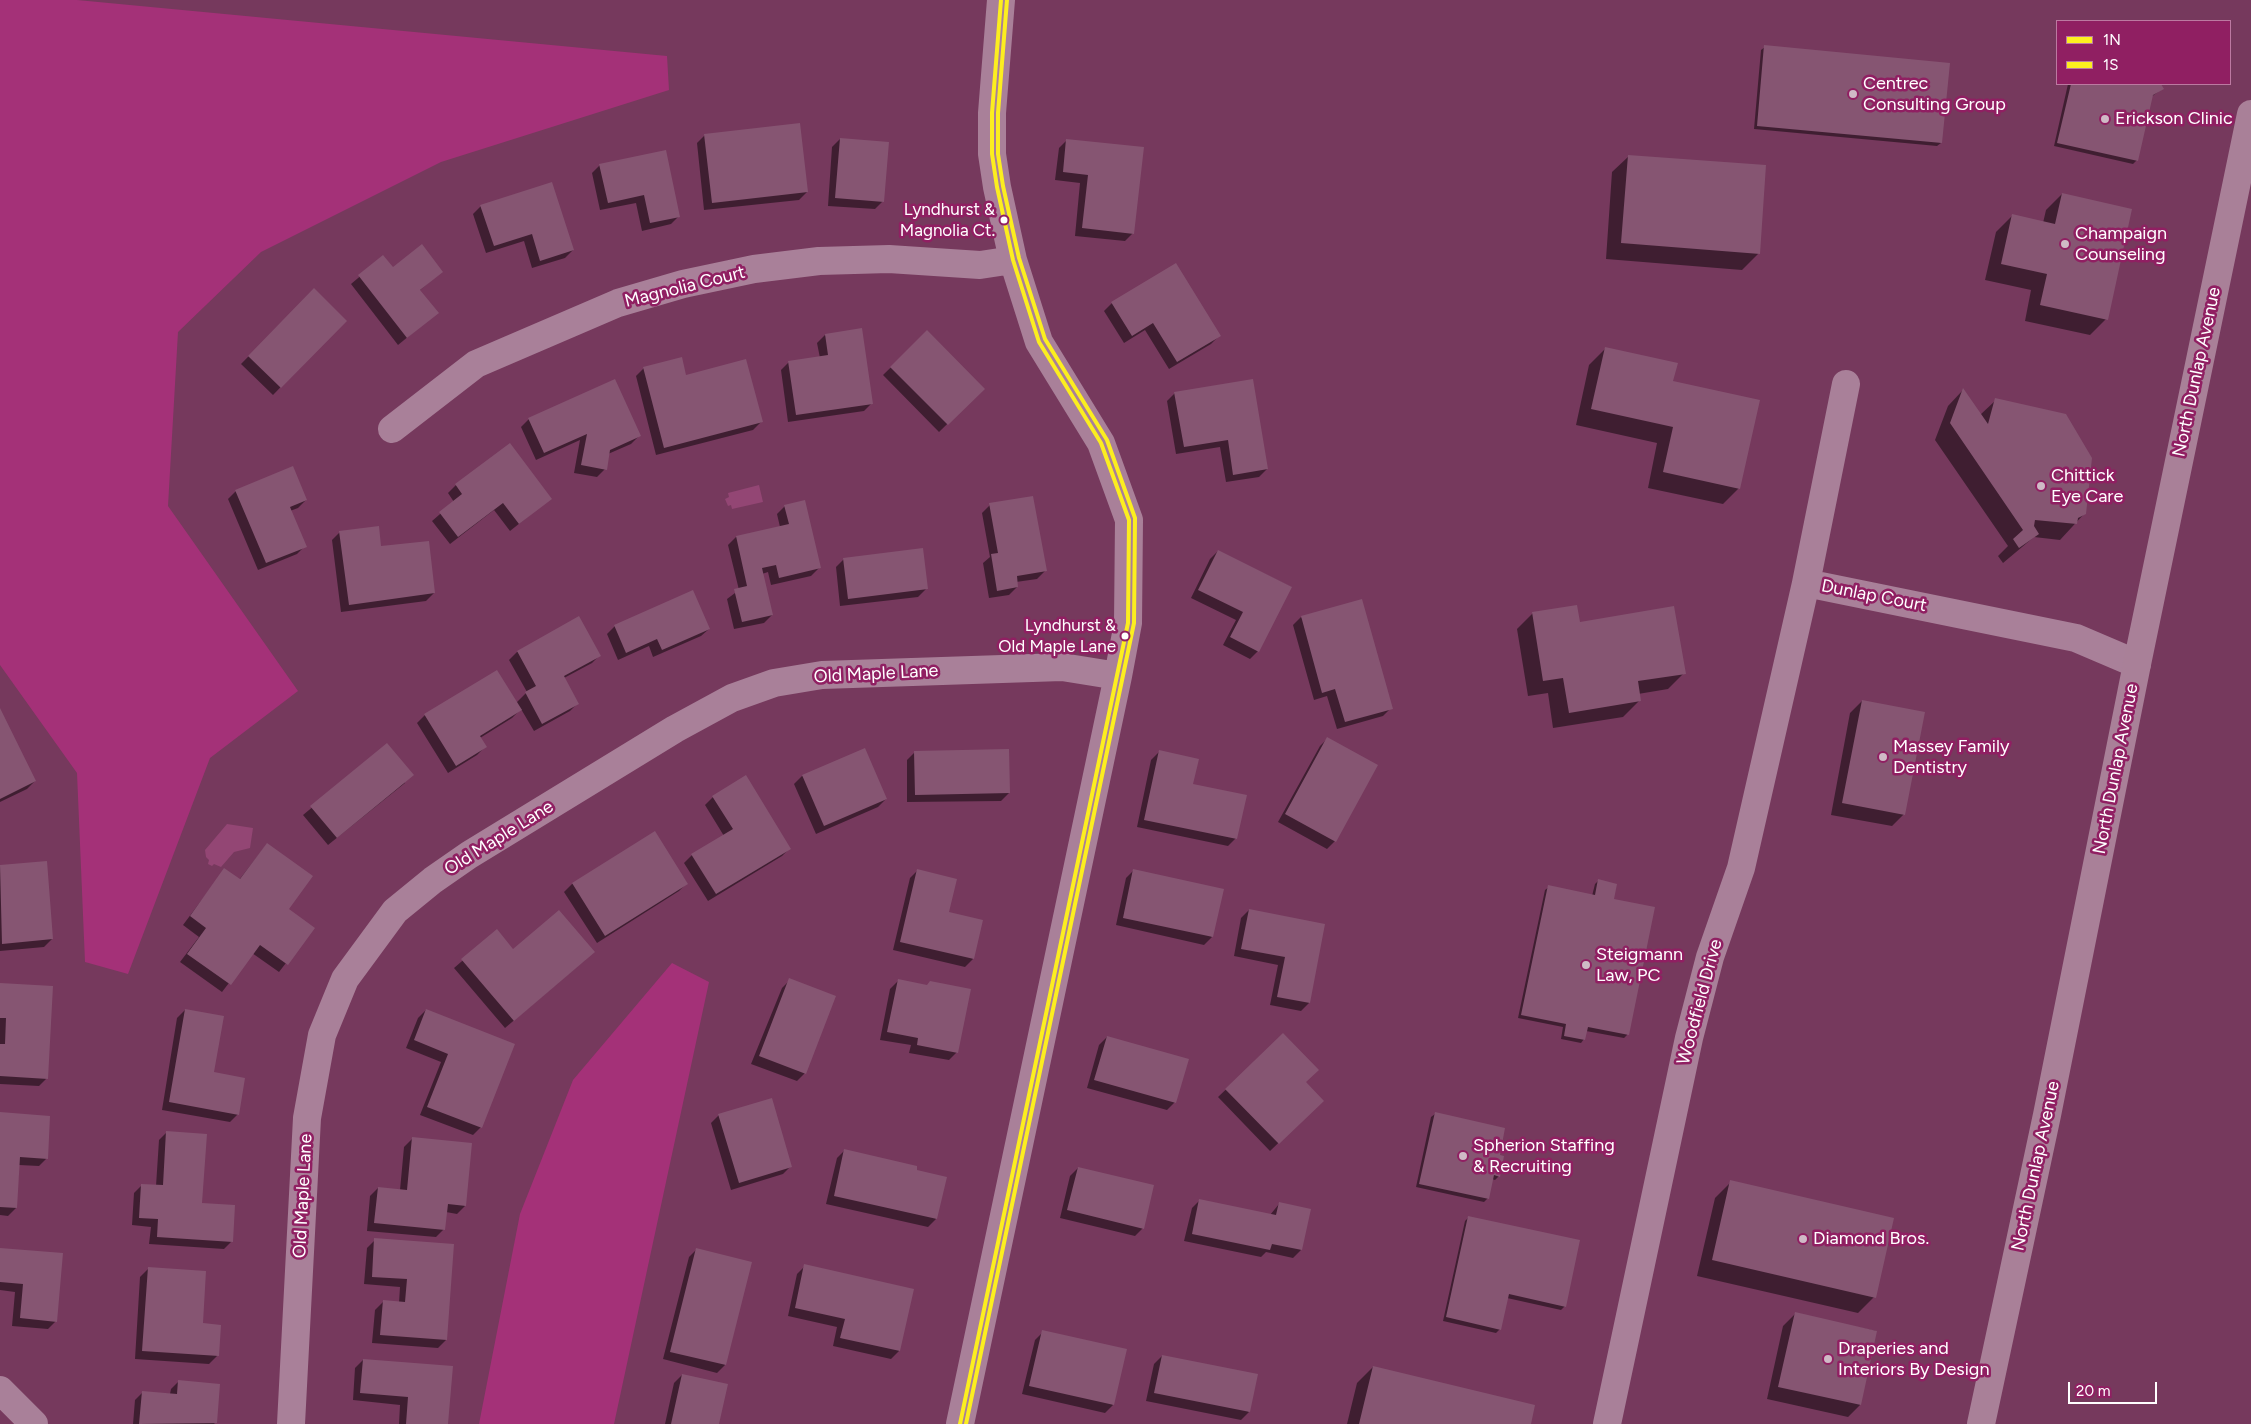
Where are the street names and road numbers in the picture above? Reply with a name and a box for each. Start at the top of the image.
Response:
street label: Magnolia Court [622,262,748,312]
street label: North Dunlap Avenue [2168,285,2226,459]
street label: Dunlap Court [1819,575,1929,617]
street label: Old Maple Lane [813,660,939,688]
street label: North Dunlap Avenue [2089,682,2143,856]
street label: Old Maple Lane [440,796,558,880]
street label: Woodfield Drive [1673,937,1727,1067]
street label: North Dunlap Avenue [2007,1079,2065,1253]
street label: Old Maple Lane [289,1133,317,1259]

